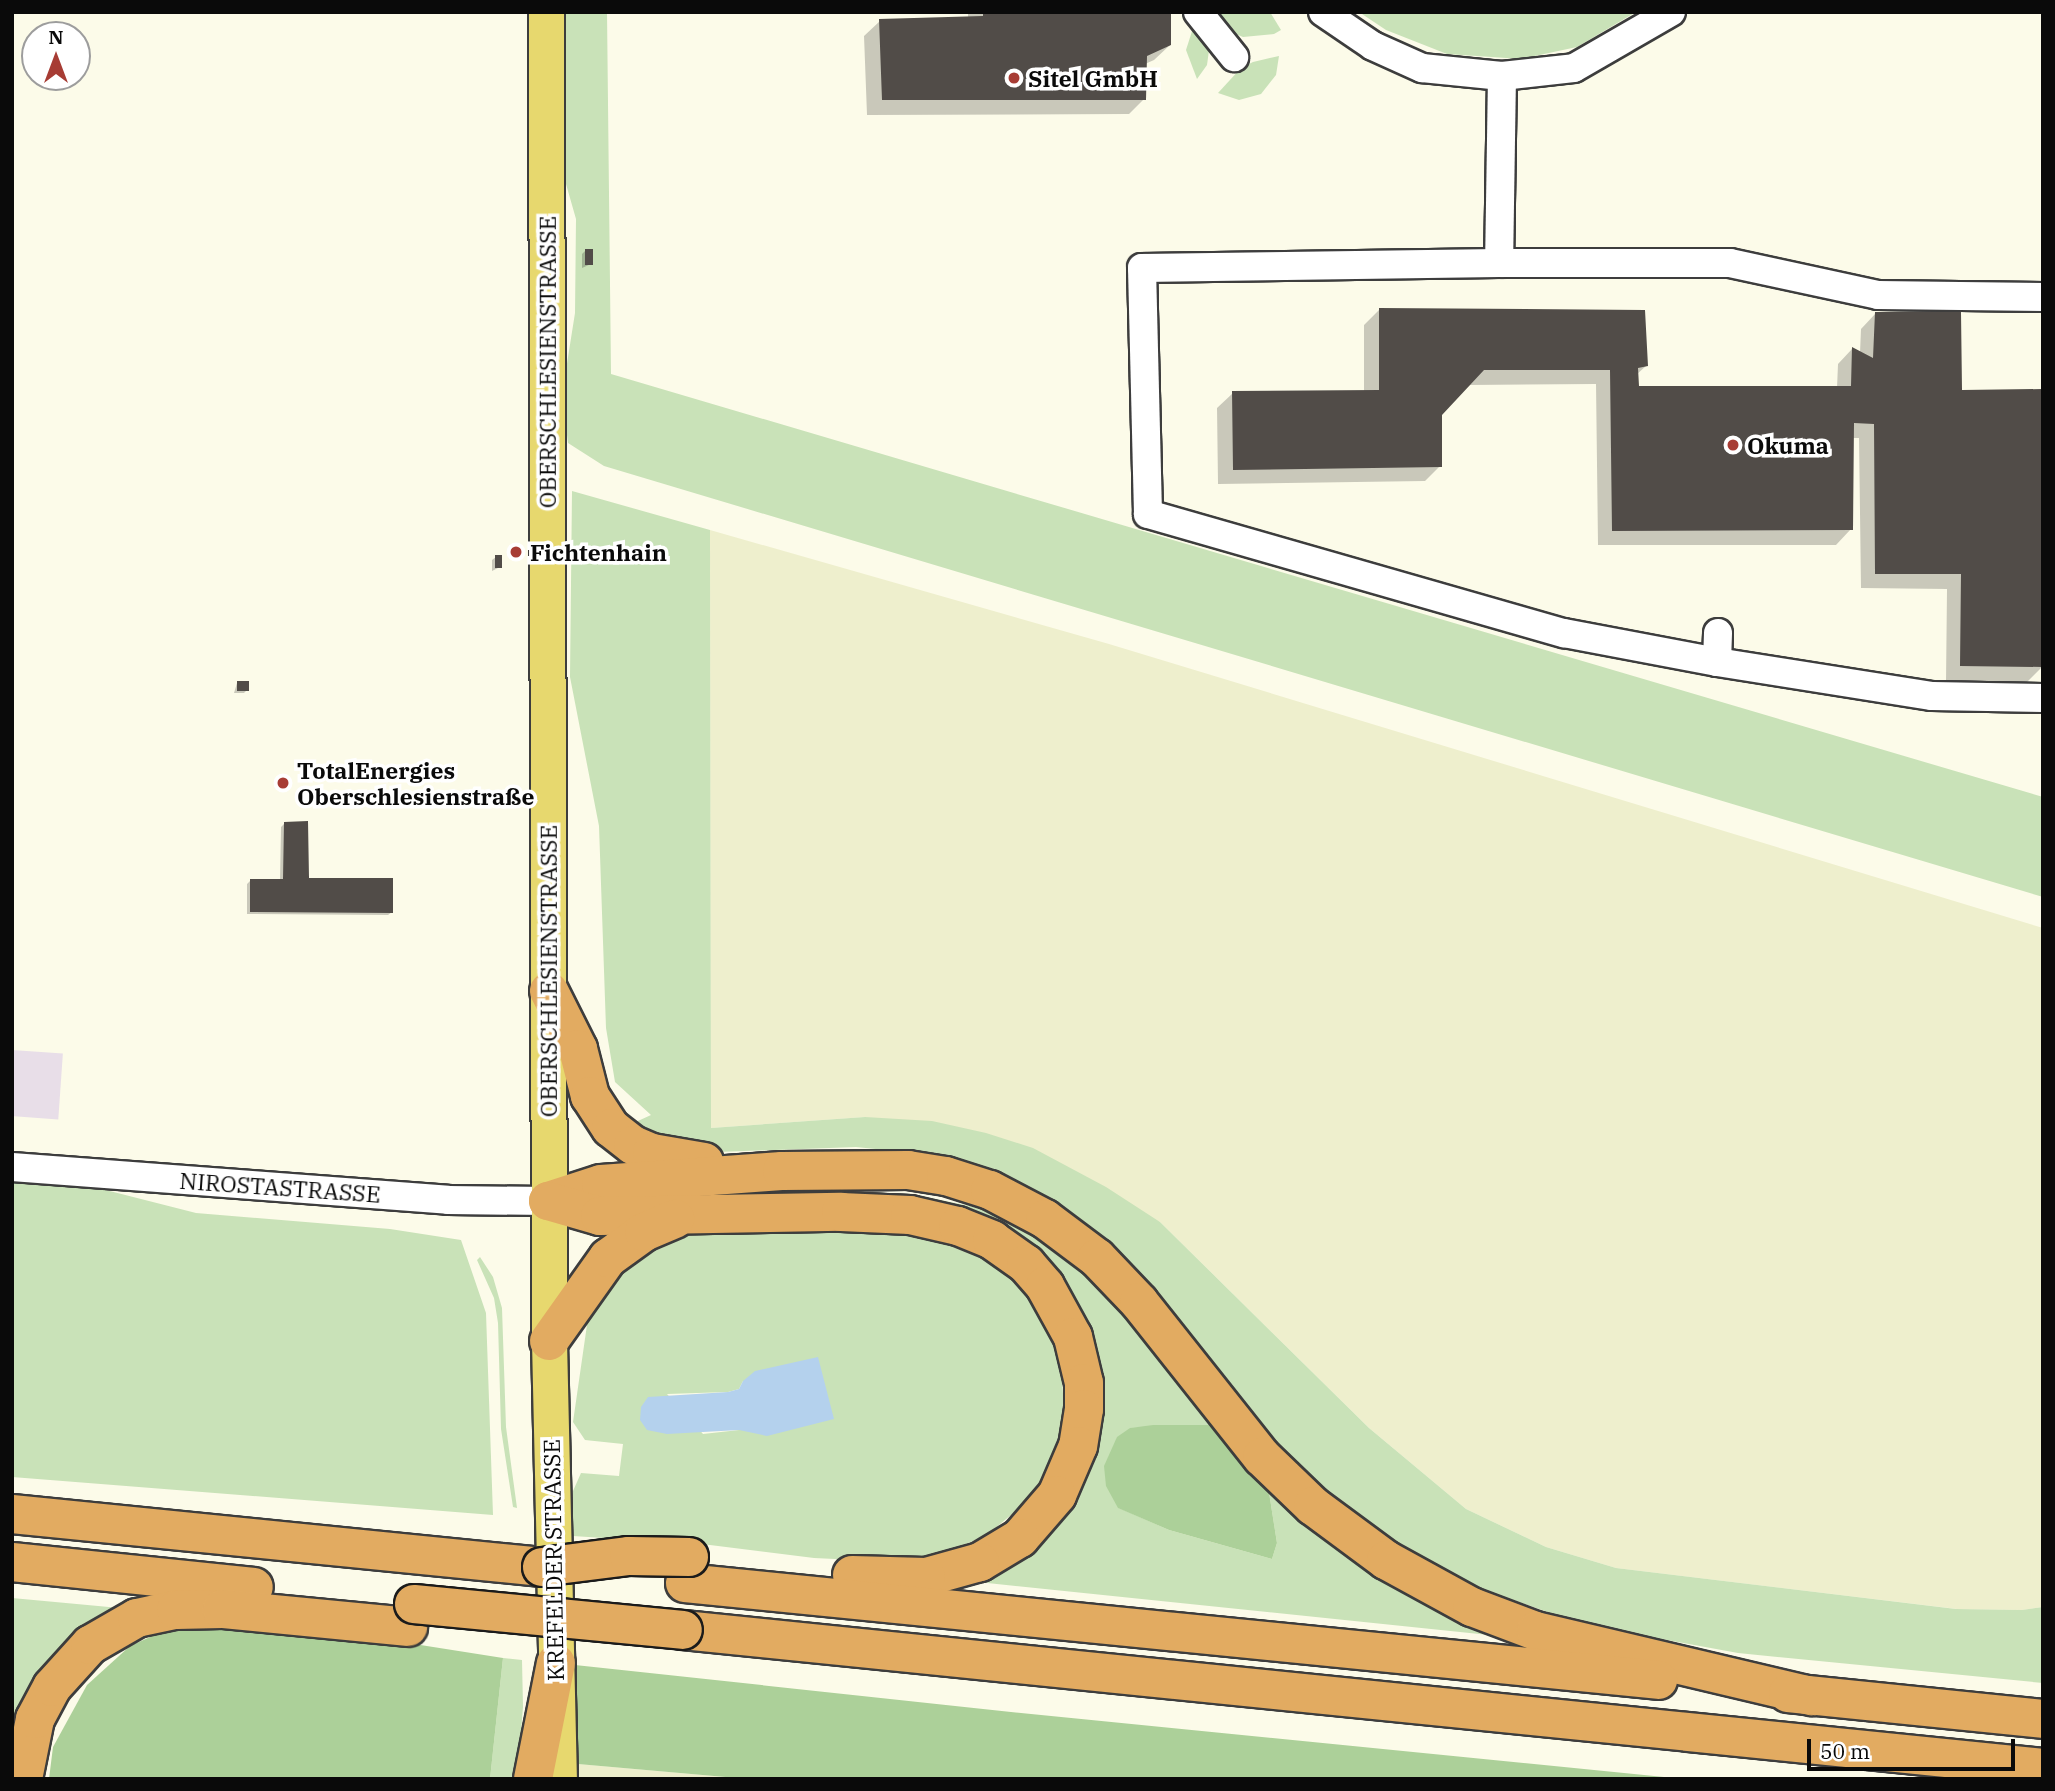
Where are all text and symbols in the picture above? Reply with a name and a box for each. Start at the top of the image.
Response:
north arrow [21,21,91,91]
text: N [48,25,64,49]
place label: Sitel GmbH [1028,64,1158,92]
marker: Sitel GmbH [1006,70,1022,86]
street label: OBERSCHLESIENSTRASSE [533,216,561,508]
place label: Okuma [1747,431,1829,459]
marker: Okuma [1725,437,1741,453]
place label: Fichtenhain [530,538,667,566]
marker: Fichtenhain [508,544,524,560]
place label: TotalEnergies Oberschlesienstraße [297,756,534,810]
marker: TotalEnergies Oberschlesienstraße [275,775,291,791]
street label: OBERSCHLESIENSTRASSE [534,825,562,1117]
street label: NIROSTASTRASSE [178,1166,382,1208]
street label: KREFELDER STRASSE [537,1439,569,1681]
scale bar [1810,1724,2018,1768]
text: 50 m [1820,1737,1870,1765]

